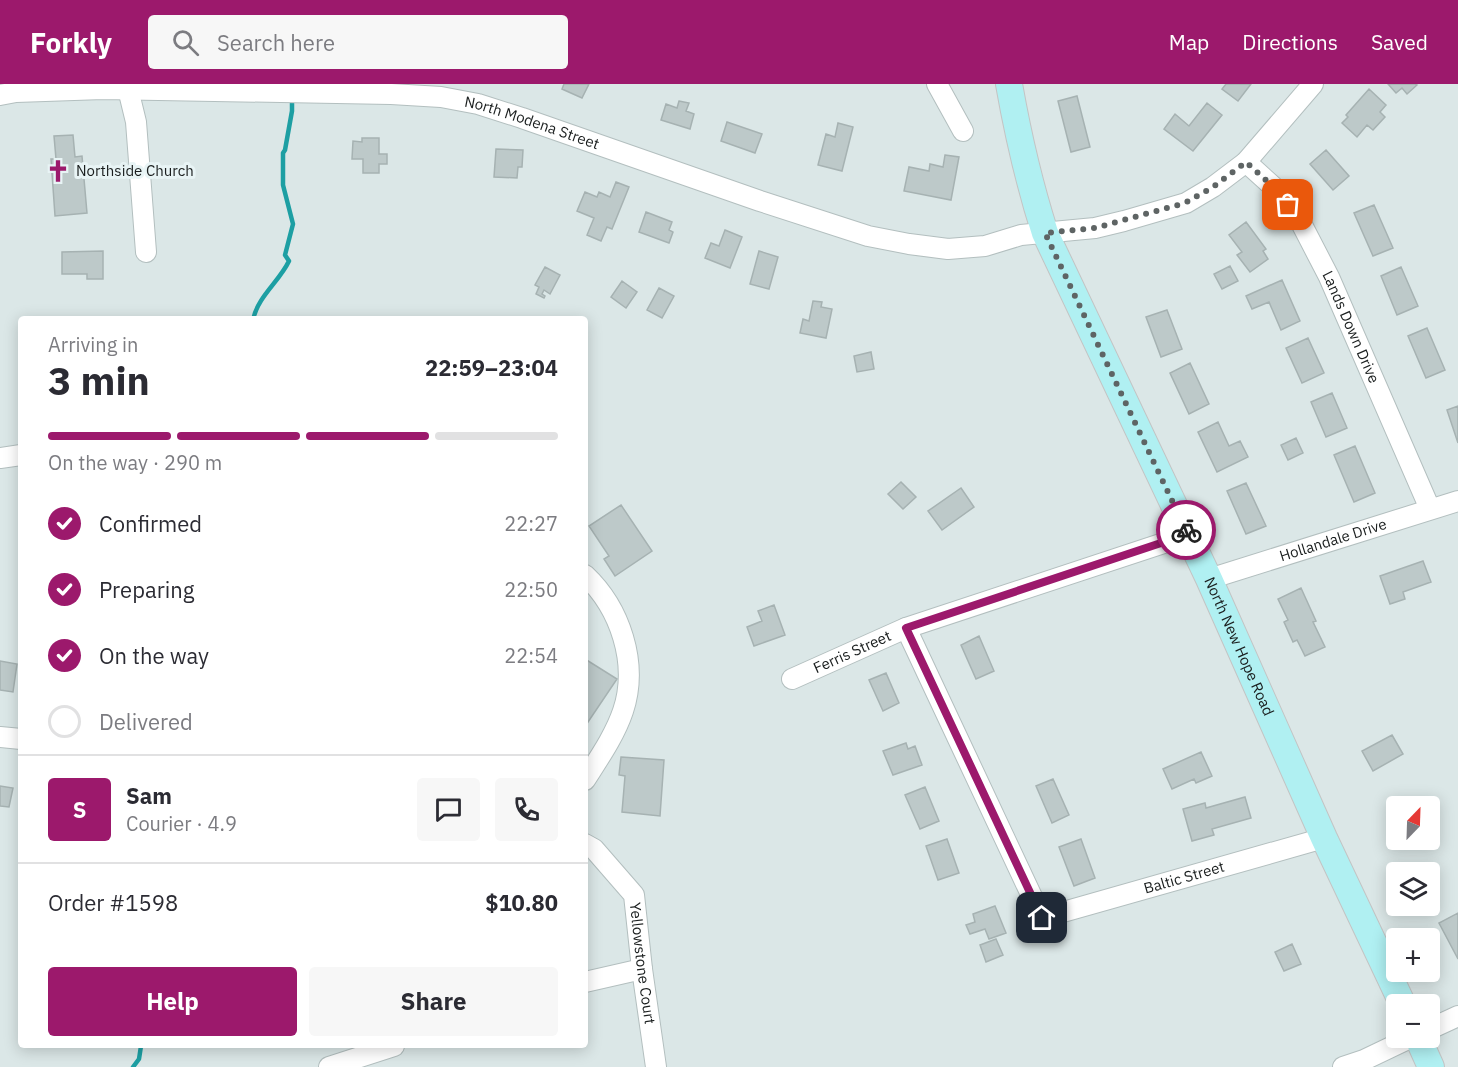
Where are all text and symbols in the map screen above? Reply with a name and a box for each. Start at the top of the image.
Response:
search box [148,15,568,69]
text: Forkly [30,24,112,61]
icon: search [169,26,202,59]
text: Search here [217,28,335,57]
text: Map [1169,28,1209,56]
text: Directions [1242,28,1338,56]
text: Saved [1371,28,1428,56]
street label: North Modena Street [463,92,602,153]
church icon: Northside Church [45,158,71,184]
place label: Northside Church [76,161,194,180]
pin [1262,179,1313,230]
icon: bag [1271,188,1304,221]
street label: Lands Down Drive [1318,267,1384,386]
text: Arriving in [48,331,138,358]
text: 22:59–23:04 [425,353,558,382]
text: 3 min [48,355,150,406]
text: On the way · 290 m [48,449,222,476]
courier [1156,500,1216,560]
icon: check [48,507,81,540]
text: Confirmed [99,509,202,538]
text: 22:27 [504,510,558,537]
icon: bike [1170,514,1203,547]
street label: Hollandale Drive [1277,514,1389,565]
icon: check [48,573,81,606]
street label: North New Hope Road [1200,574,1278,718]
text: Preparing [99,575,194,604]
text: 22:50 [504,576,558,603]
street label: Ferris Street [810,626,894,677]
icon: check [48,639,81,672]
text: On the way [99,641,209,670]
text: 22:54 [504,642,558,669]
text: Delivered [99,707,193,736]
button: chat [417,778,480,841]
button: phone [495,778,558,841]
text: Sam [126,781,172,810]
text: S [73,795,86,824]
north arrow [1386,796,1440,850]
map controls [1386,796,1440,1048]
text: Courier · 4.9 [126,810,237,837]
street label: Baltic Street [1141,857,1227,898]
button: layers [1386,862,1440,916]
text: Order #1598 [48,888,178,917]
text: $10.80 [485,888,558,917]
pin [1016,892,1067,943]
street label: Yellowstone Court [626,901,660,1025]
icon: home [1025,901,1058,934]
button: + [1386,928,1440,982]
button: Help [48,967,297,1036]
button: Share [309,967,558,1036]
button: − [1386,994,1440,1048]

